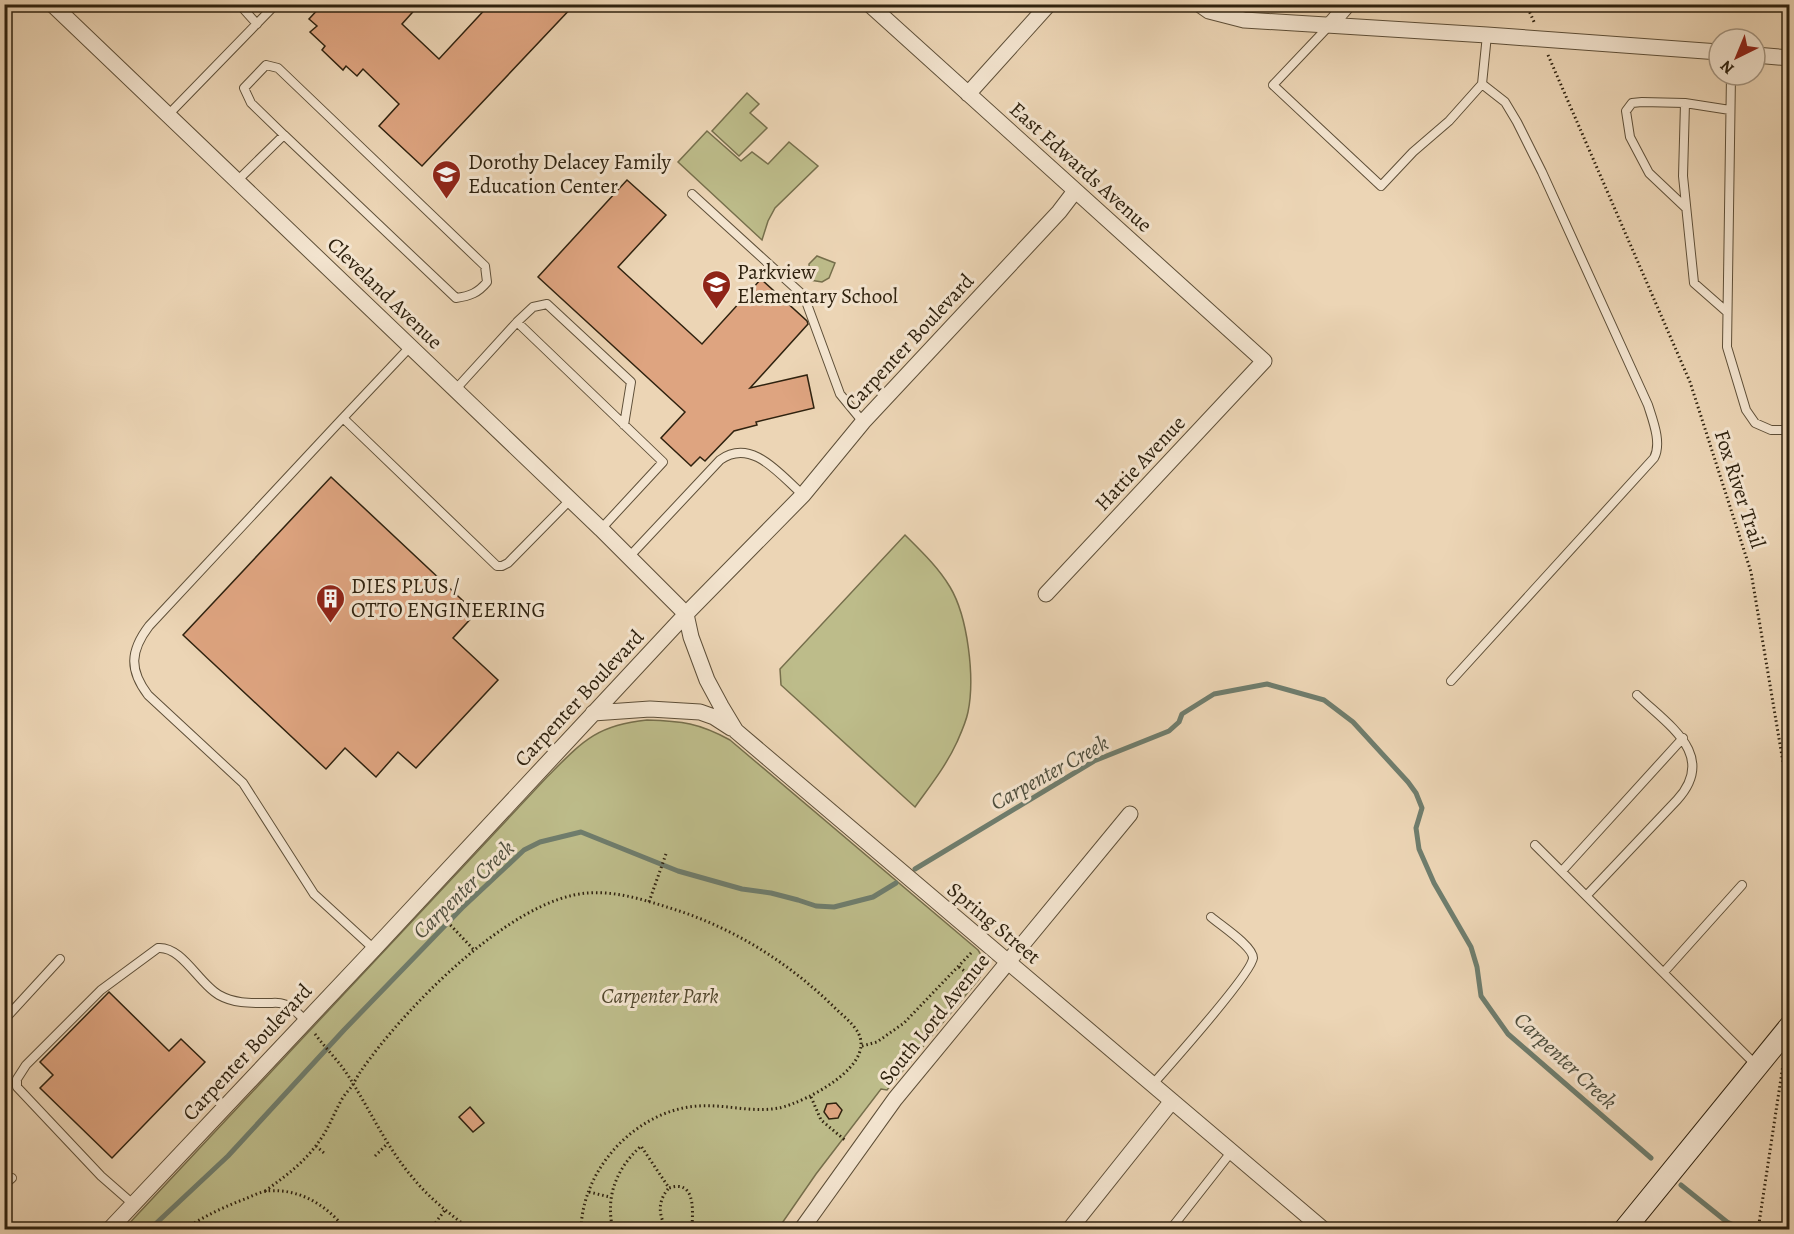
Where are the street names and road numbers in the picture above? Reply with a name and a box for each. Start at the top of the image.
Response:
street label: East Edwards Avenue [1004,95,1158,239]
street label: Cleveland Avenue [321,231,449,355]
street label: Carpenter Boulevard [838,267,980,417]
street label: Hattie Avenue [1088,409,1192,517]
street label: Fox River Trail [1708,426,1772,552]
street label: Carpenter Boulevard [508,623,650,773]
street label: Spring Street [941,876,1047,970]
street label: South Lord Avenue [872,947,996,1091]
street label: Carpenter Boulevard [176,977,318,1127]

